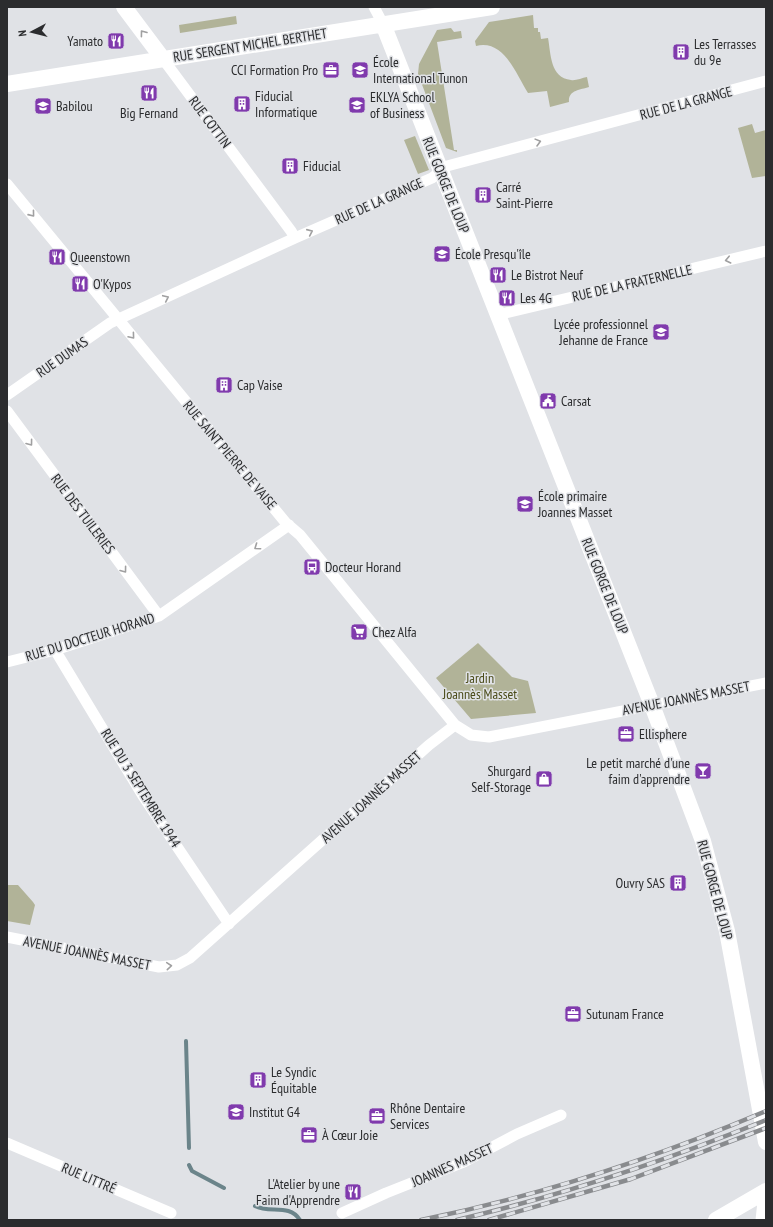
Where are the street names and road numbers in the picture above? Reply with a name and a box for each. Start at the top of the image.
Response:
street label: RUE SERGENT MICHEL BERTHET [172,24,329,66]
street label: RUE DE LA GRANGE [638,82,734,124]
street label: RUE COTTIN [185,93,235,151]
street label: RUE GORGE DE LOUP [418,134,474,236]
street label: RUE DE LA GRANGE [332,174,426,228]
street label: RUE DE LA FRATERNELLE [570,260,694,306]
street label: RUE DUMAS [33,333,91,381]
street label: RUE SAINT PIERRE DE VAISE [179,397,281,513]
street label: RUE DES TUILERIES [47,470,119,558]
street label: RUE GORGE DE LOUP [577,535,633,637]
street label: RUE DU DOCTEUR HORAND [23,609,157,665]
street label: AVENUE JOANNÈS MASSET [621,677,752,719]
street label: RUE DU 3 SEPTEMBRE 1944 [97,725,185,851]
street label: AVENUE JOANNÈS MASSET [317,746,426,847]
street label: RUE GORGE DE LOUP [693,838,737,942]
street label: AVENUE JOANNÈS MASSET [22,932,153,974]
street label: JOANNES MASSET [408,1139,496,1191]
street label: RUE LITTRÉ [59,1158,119,1198]

